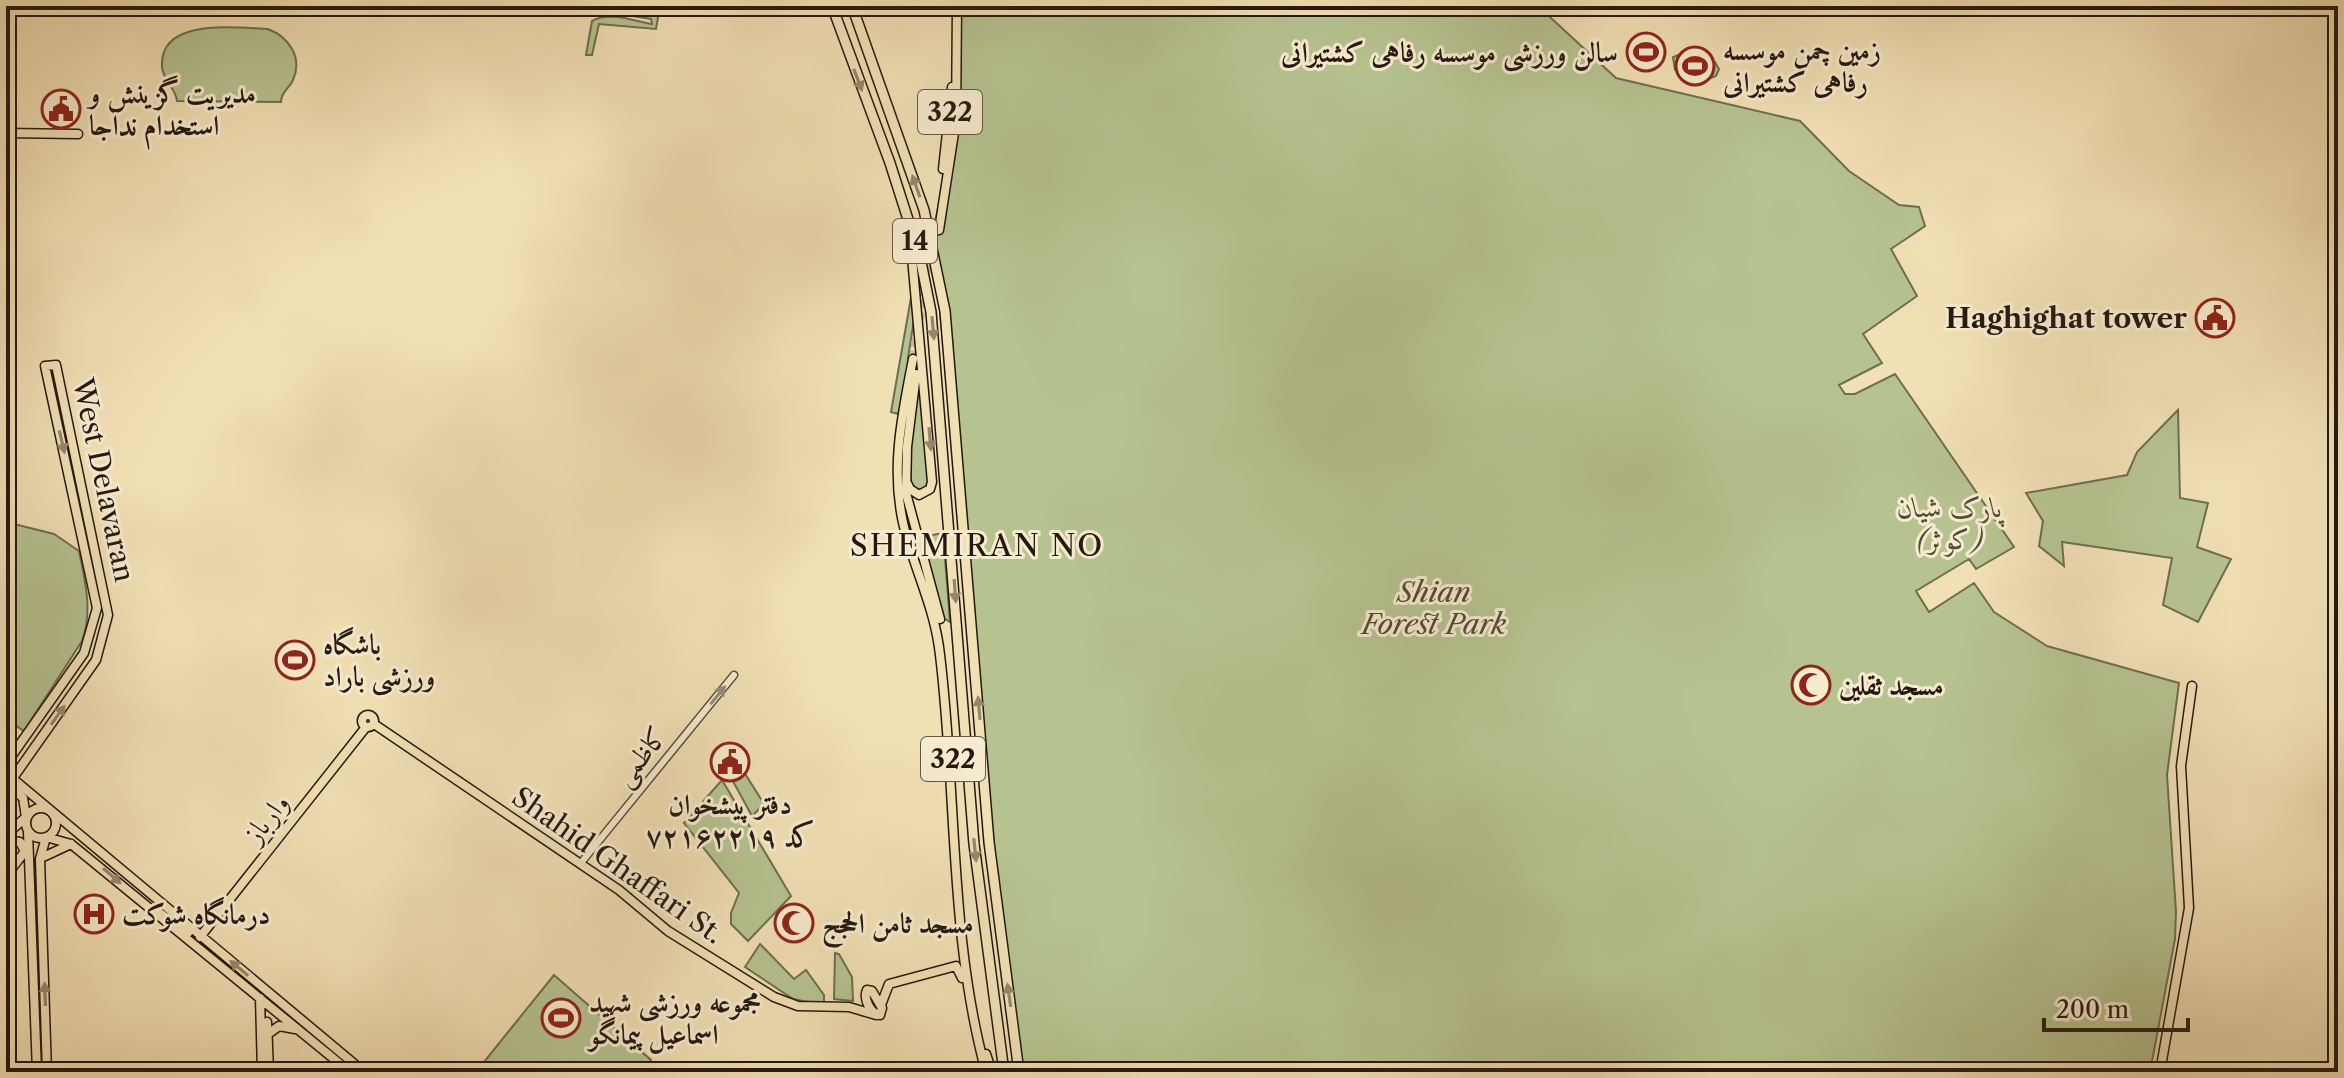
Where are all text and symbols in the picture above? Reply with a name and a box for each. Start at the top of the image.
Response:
sports icon: سالن ورزشی موسسه رفاهی کشتیرانی [1625,31,1667,73]
place label: زمین چمن موسسه رفاهی کشتیرانی [1722,33,1881,99]
place label: سالن ورزشی موسسه رفاهی کشتیرانی [1280,35,1618,72]
sports icon: زمین چمن موسسه رفاهی کشتیرانی [1674,45,1716,87]
one-way arrow [852,68,865,92]
place label: مدیریت گزینش و استخدام نداجا [86,75,256,150]
public building icon: مدیریت گزینش و استخدام نداجا [40,88,82,130]
road number: 322 [918,90,982,134]
one-way arrow [910,174,922,198]
road number: 14 [893,219,937,263]
public building icon: Haghighat tower [2194,297,2236,339]
place label: Haghighat tower [1945,301,2187,335]
one-way arrow [927,316,940,341]
street label: West Delavaran [66,374,142,585]
one-way arrow [924,427,937,452]
one-way arrow [56,430,69,455]
park label: پارک شیان (کوثر) [1897,490,2005,557]
district label: SHEMIRAN NO [850,527,1104,564]
park label: Shian Forest Park [1360,575,1507,641]
one-way arrow [949,579,962,604]
place label: باشگاه ورزشی باراد [323,626,435,696]
sports icon: باشگاه ورزشی باراد [274,639,316,681]
mosque icon: مسجد ثقلین [1790,664,1832,706]
place label: مسجد ثقلین [1839,668,1944,702]
one-way arrow [709,685,726,705]
one-way arrow [972,695,985,720]
one-way arrow [50,705,66,726]
street label: کاظمی [606,719,677,795]
road number: 322 [921,737,985,781]
public building icon: دفتر پیشخوان کد ۷۲۱۶۲۲۱۹ [709,741,751,783]
street label: Shahid Ghaffari St. [506,779,730,951]
street label: وارباز [234,786,296,852]
place label: دفتر پیشخوان کد ۷۲۱۶۲۲۱۹ [646,787,814,853]
one-way arrow [968,838,981,863]
one-way arrow [102,867,121,885]
hospital icon: درمانگاه شوکت [73,893,115,935]
place label: درمانگاه شوکت [122,896,270,932]
mosque icon: مسجد ثامن الحجج [773,902,815,944]
place label: مسجد ثامن الحجج [822,906,974,949]
one-way arrow [230,960,250,977]
one-way arrow [38,981,51,1006]
one-way arrow [1002,982,1015,1007]
scale bar [2044,982,2188,1032]
place label: مجموعه ورزشی شهید اسماعیل پیمانگو [586,985,761,1054]
text: 200 m [2056,995,2129,1024]
sports icon: مجموعه ورزشی شهید اسماعیل پیمانگو [540,997,582,1039]

